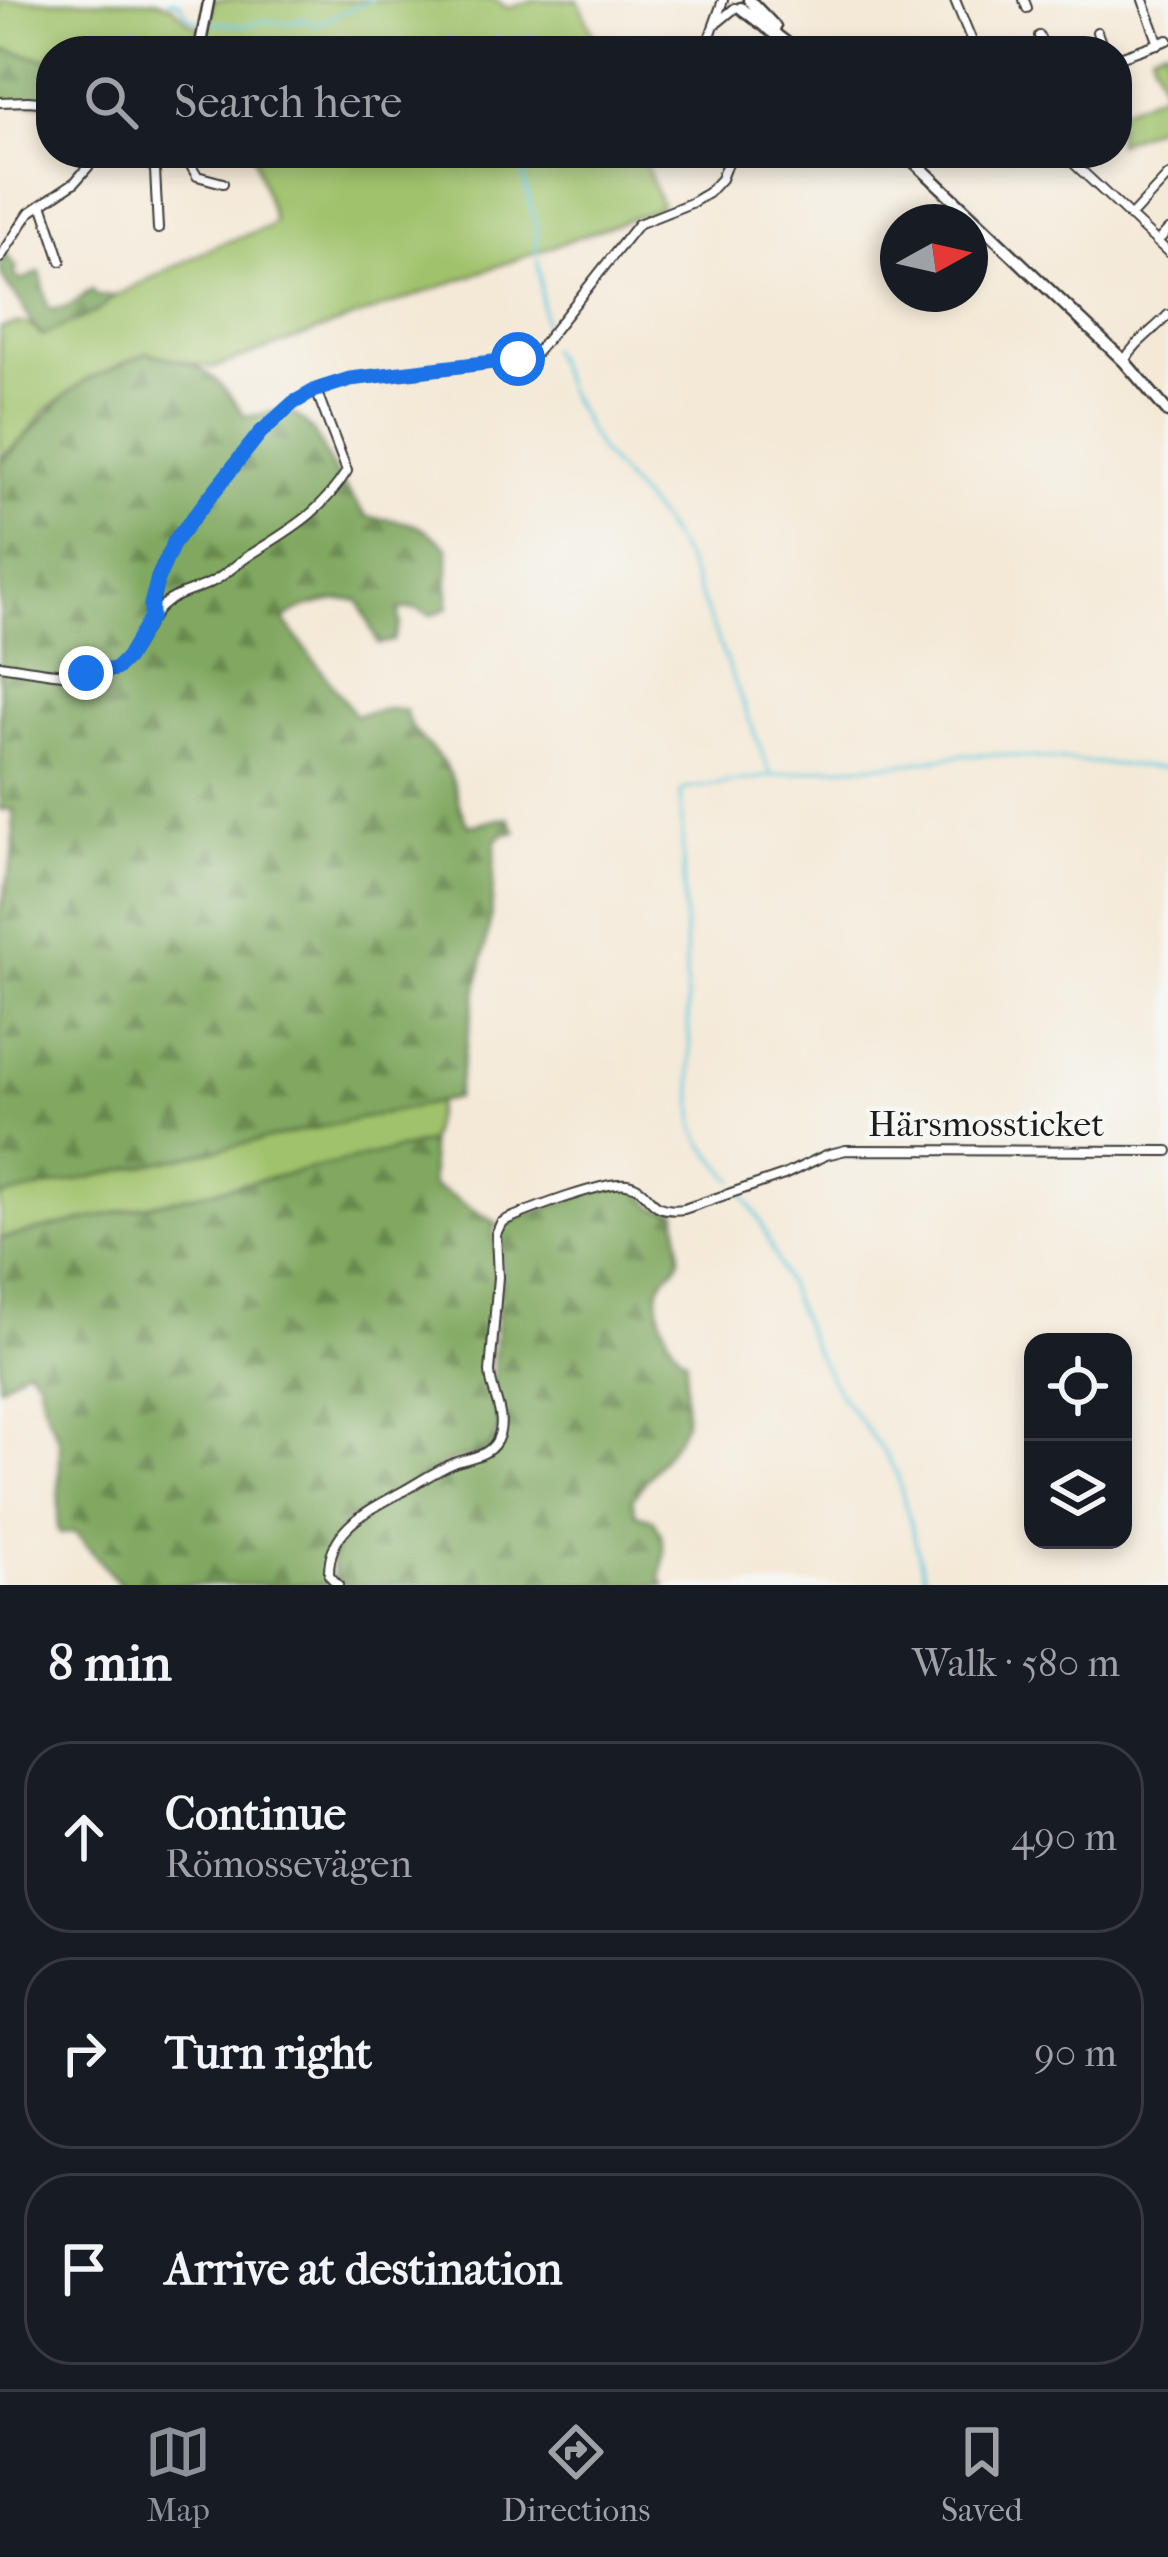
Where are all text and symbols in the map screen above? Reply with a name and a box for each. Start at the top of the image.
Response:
search box [36,36,1132,168]
icon: search [78,69,144,135]
text: Search here [174,76,402,129]
north arrow [880,204,988,312]
route start [491,332,545,386]
route end [59,646,113,700]
street label: Härsmossticket [868,1103,1104,1145]
map controls [1024,1333,1132,1549]
button: locate [1024,1333,1132,1441]
button: layers [1024,1441,1132,1549]
text: 8 min [48,1633,172,1693]
text: Walk · 580 m [912,1640,1120,1686]
text: Continue [165,1788,346,1841]
icon: ahead [51,1804,117,1870]
text: 490 m [1011,1814,1117,1860]
text: Römossevägen [165,1841,412,1887]
icon: right [51,2020,117,2086]
text: Turn right [165,2027,372,2080]
text: 90 m [1034,2030,1117,2076]
icon: arrive [51,2236,117,2302]
text: Arrive at destination [165,2243,562,2296]
tab: Map [145,2419,211,2530]
tab: Directions [502,2419,650,2530]
tab: Saved [941,2419,1023,2530]

